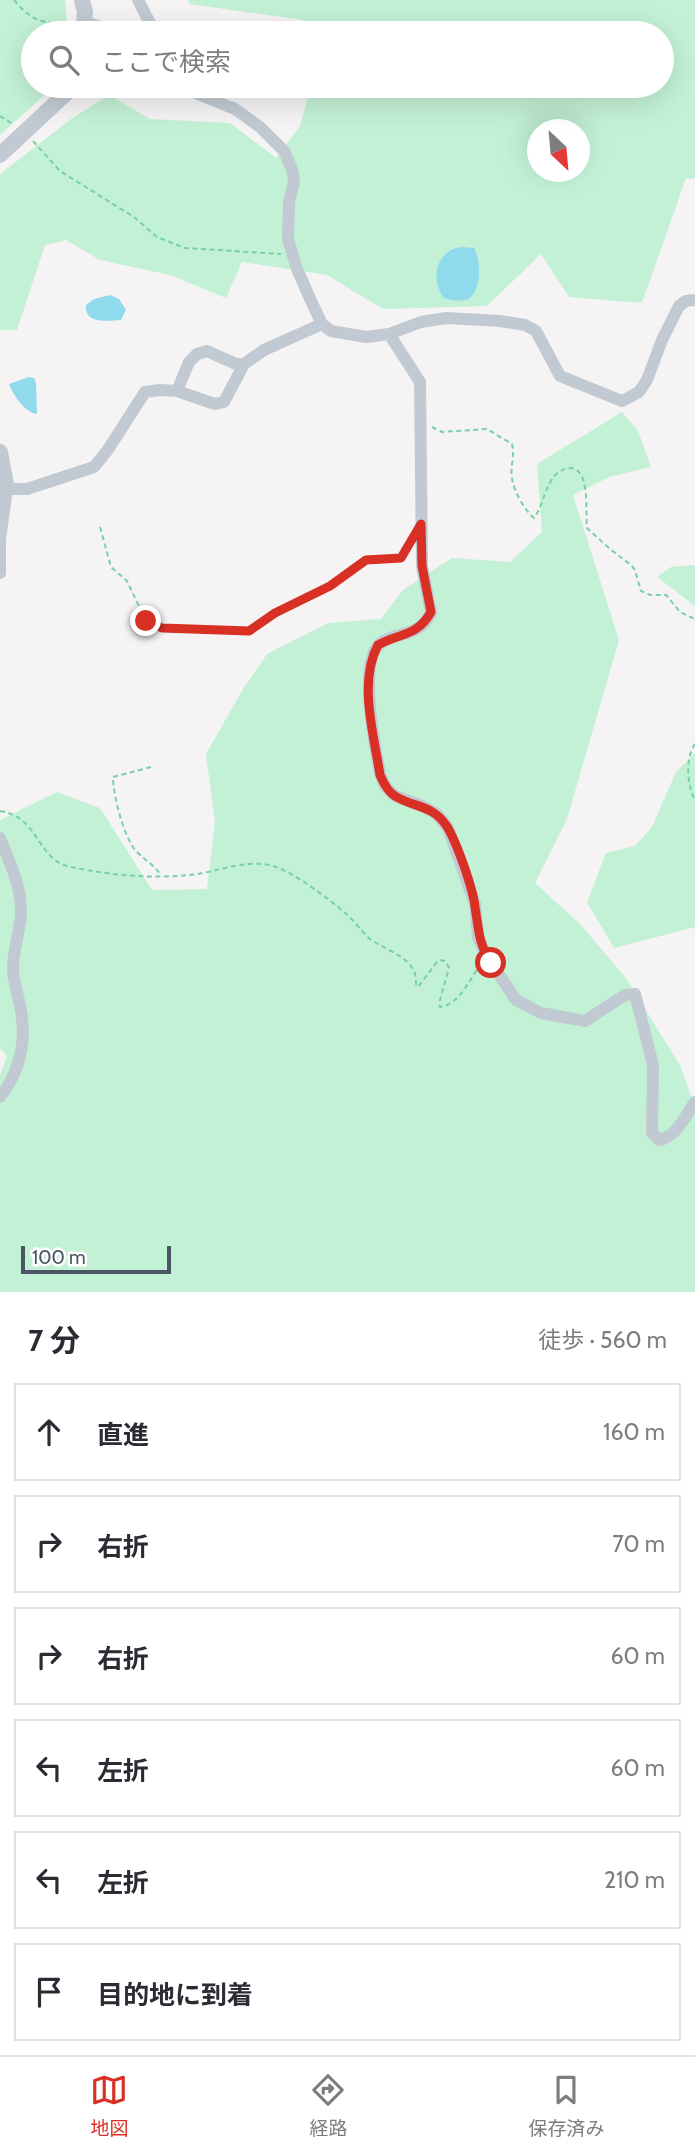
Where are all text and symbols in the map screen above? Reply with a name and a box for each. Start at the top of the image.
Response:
search box [21,21,674,98]
icon: search [45,41,83,79]
text: ここで検索 [101,46,231,78]
north arrow [527,119,590,182]
route end [130,605,161,636]
route start [475,947,506,978]
scale bar [21,1243,172,1275]
text: 100 m [32,1246,86,1269]
text: 7 分 [28,1322,80,1359]
text: 徒歩 · 560 m [538,1326,667,1354]
icon: ahead [30,1413,68,1451]
text: 160 m [603,1418,665,1446]
text: 直進 [97,1419,149,1451]
icon: right [30,1525,68,1563]
text: 70 m [612,1530,665,1558]
text: 右折 [97,1531,149,1563]
icon: right [30,1637,68,1675]
text: 60 m [611,1642,665,1670]
text: 右折 [97,1643,149,1675]
icon: left [30,1749,68,1787]
text: 60 m [611,1754,665,1782]
text: 左折 [97,1755,149,1787]
icon: left [30,1861,68,1899]
text: 210 m [604,1866,665,1894]
text: 左折 [97,1867,149,1899]
icon: arrive [30,1973,68,2011]
text: 目的地に到着 [97,1979,253,2011]
tab: 地図 [90,2071,129,2140]
tab: 経路 [309,2071,348,2140]
tab: 保存済み [528,2071,605,2140]

